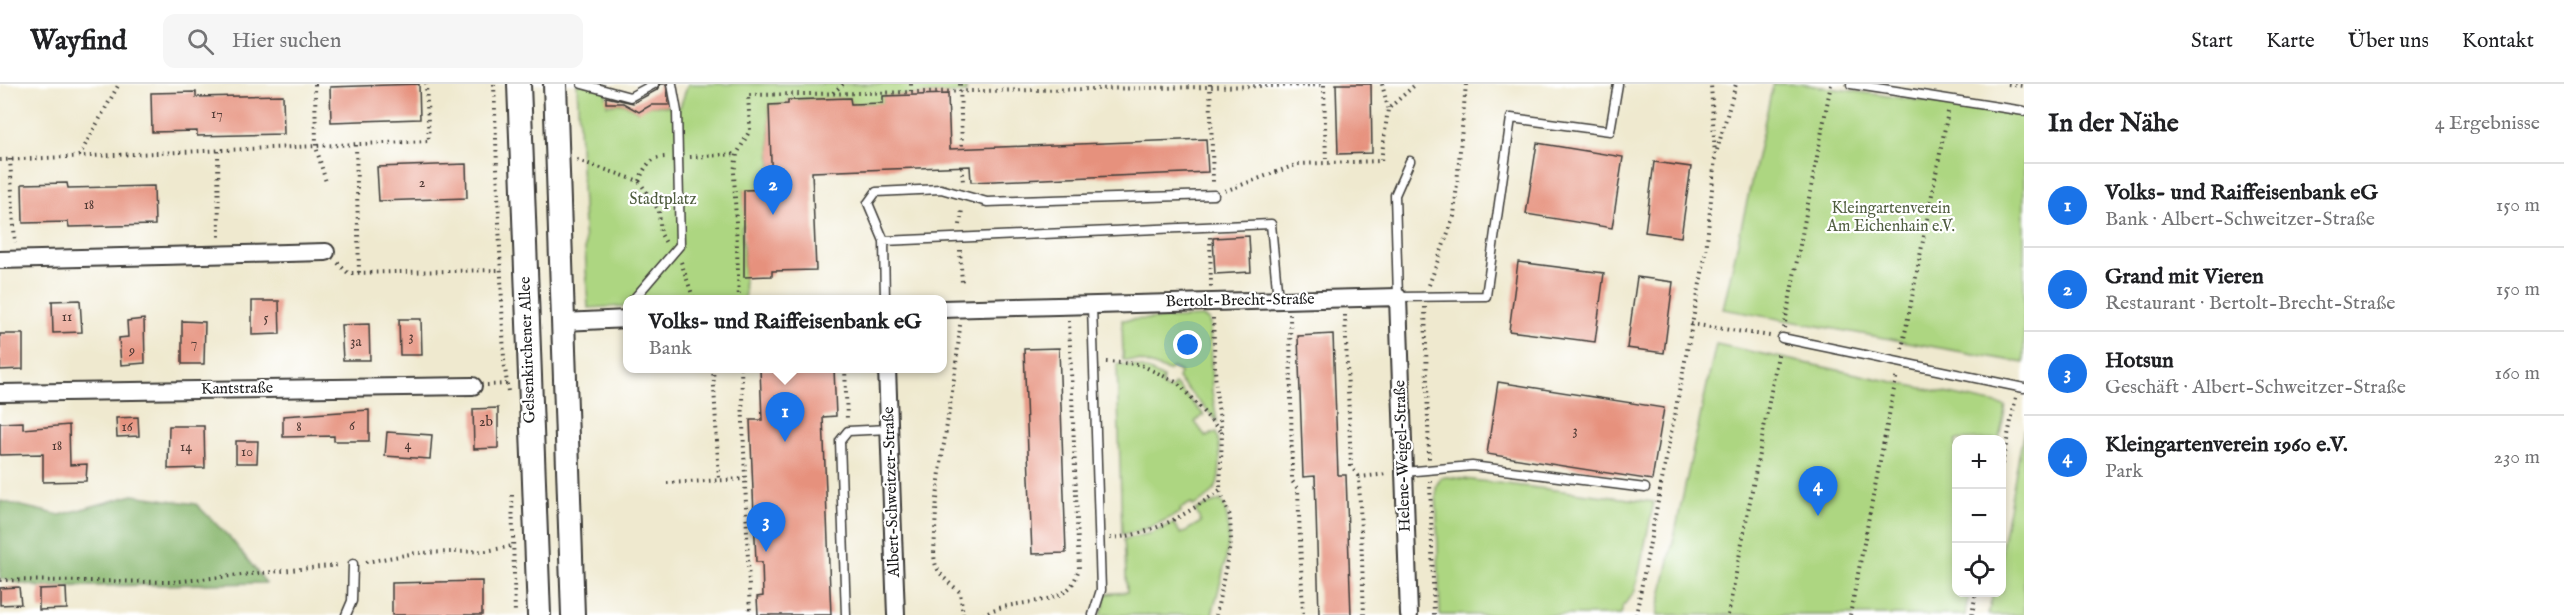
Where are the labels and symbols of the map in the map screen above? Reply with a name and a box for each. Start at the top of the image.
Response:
house number: 17 [211,105,223,123]
pin: 2 [754,166,792,215]
house number: 2 [419,174,426,192]
park label: Stadtplatz [629,190,697,210]
house number: 18 [84,196,94,214]
park label: Kleingartenverein Am Eichenhain e.V. [1826,199,1955,237]
street label: Gelsenkirchener Allee [515,276,541,424]
street label: Bertolt-Brecht-Straße [1165,290,1315,312]
house number: 11 [62,308,72,326]
house number: 5 [263,309,269,327]
house number: 3 [408,328,414,346]
your location [1173,330,1202,359]
house number: 3a [350,333,363,351]
house number: 7 [191,334,197,352]
house number: 9 [128,342,135,360]
street label: Kantstraße [201,378,273,400]
street label: Helene-Weigel-Straße [1390,380,1416,532]
pin: 1 [766,392,804,442]
street label: Albert-Schweitzer-Straße [879,406,905,579]
house number: 2b [479,413,493,431]
house number: 6 [349,417,356,435]
house number: 16 [121,418,134,436]
house number: 8 [296,418,302,436]
house number: 3 [1572,422,1578,440]
house number: 4 [405,436,412,454]
house number: 18 [52,437,62,455]
house number: 14 [180,438,192,456]
house number: 10 [241,443,253,461]
pin: 4 [1798,466,1838,516]
pin: 3 [746,502,786,552]

